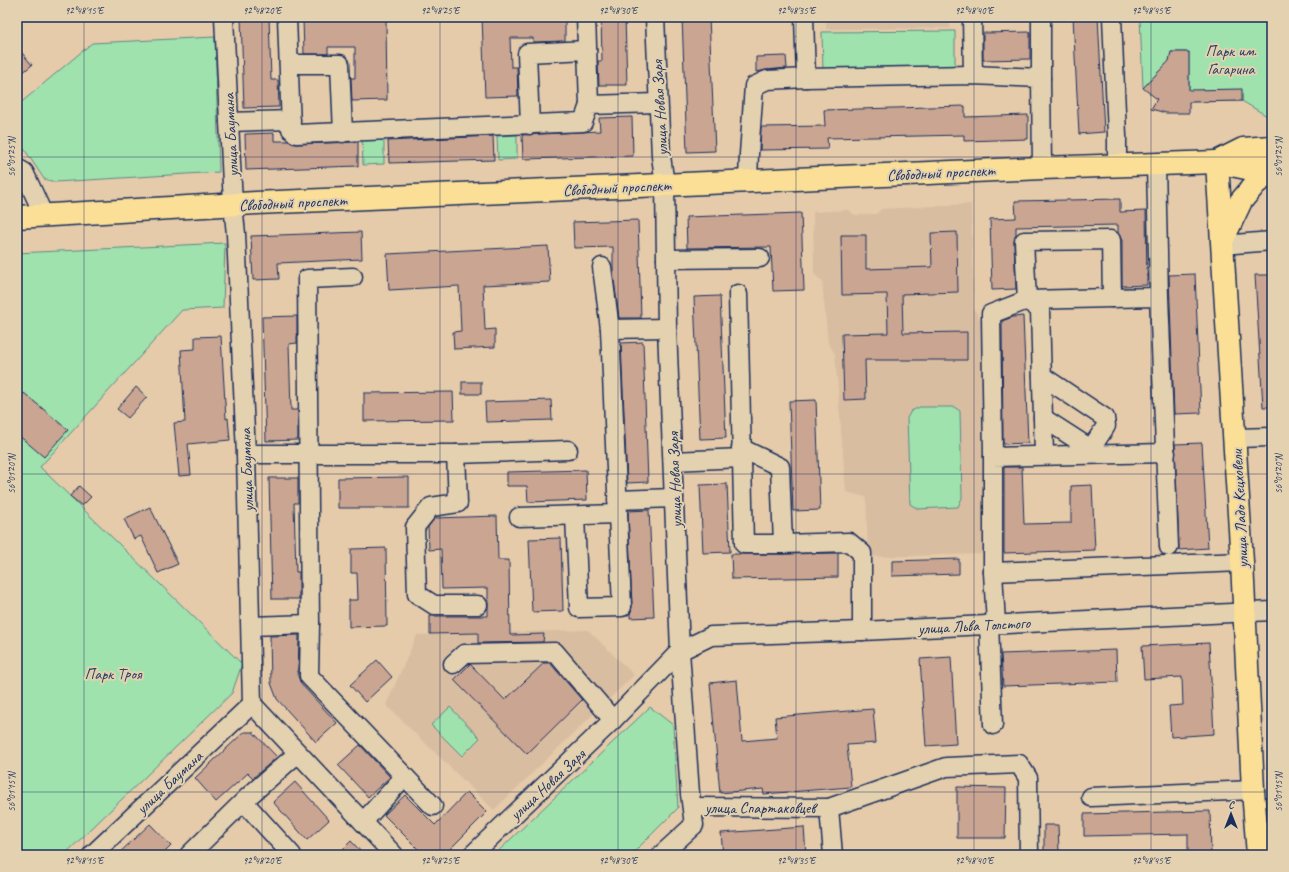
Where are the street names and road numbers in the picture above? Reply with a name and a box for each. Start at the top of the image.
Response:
street label: улица Новая Заря [647,59,673,157]
street label: улица Баумана [219,92,243,178]
street label: Свободный проспект [886,160,997,186]
street label: Свободный проспект [562,175,673,201]
street label: Свободный проспект [238,190,349,216]
street label: улица Баумана [236,427,258,513]
street label: улица Новая Заря [663,431,687,529]
street label: улица Ладо Кецховели [1227,448,1253,570]
street label: улица Льва Толстого [916,613,1032,639]
street label: улица Новая Заря [505,744,590,825]
street label: улица Баумана [132,746,208,819]
street label: улица Спартаковцев [704,798,818,818]

